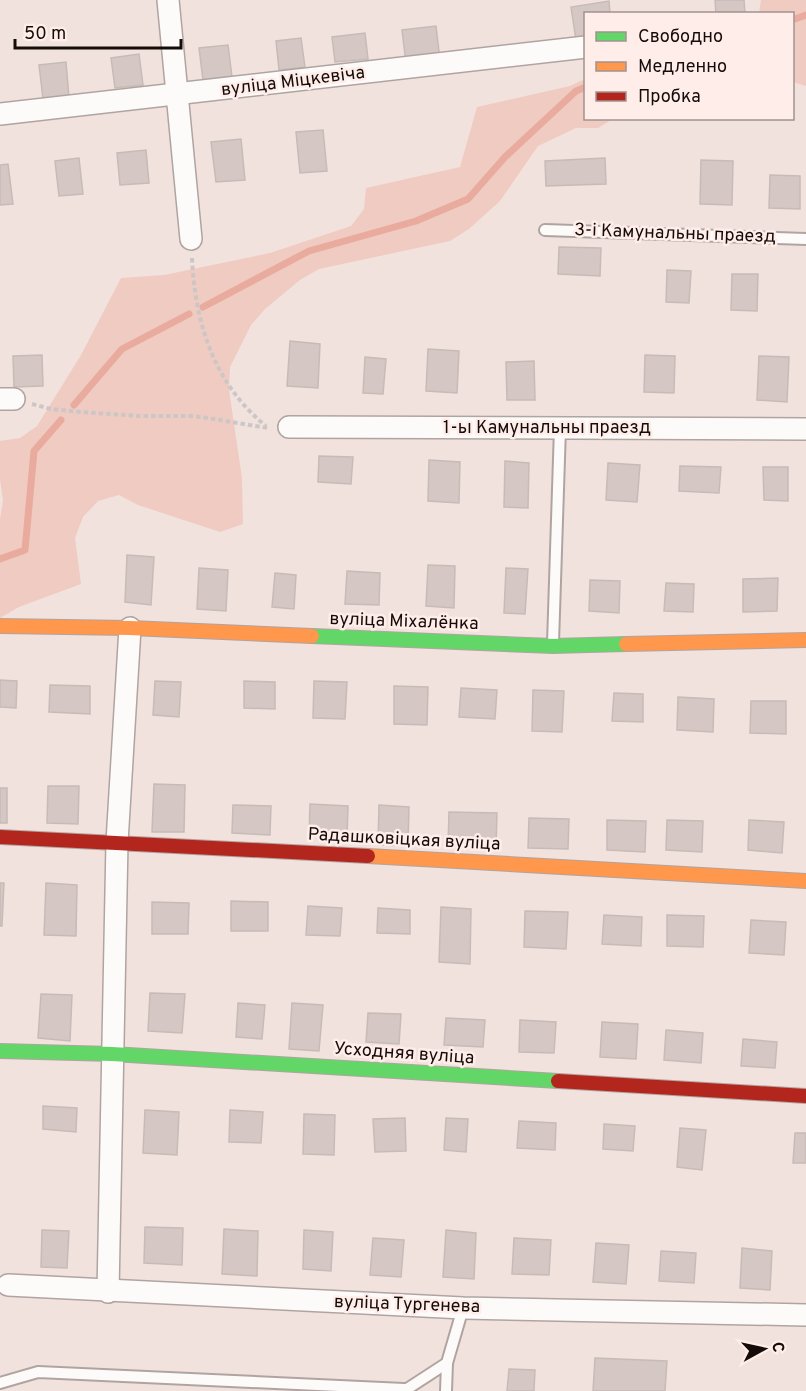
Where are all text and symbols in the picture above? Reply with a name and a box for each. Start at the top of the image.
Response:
scale bar [15,12,182,50]
legend [584,12,794,120]
text: 50 m [24,23,66,46]
text: Свободно [638,26,723,49]
text: Медленно [638,56,727,79]
street label: вуліца Міцкевіча [220,62,366,102]
text: Пробка [638,86,701,109]
street label: 3-і Камунальны праезд [574,219,776,249]
street label: 1-ы Камунальны праезд [443,417,651,440]
street label: вуліца Міхалёнка [329,608,479,636]
street label: Радашковіцкая вуліца [307,823,501,857]
street label: Усходняя вуліца [333,1038,475,1070]
street label: вуліца Тургенева [333,1291,481,1319]
north arrow [734,1319,794,1379]
text: С [766,1341,787,1354]

